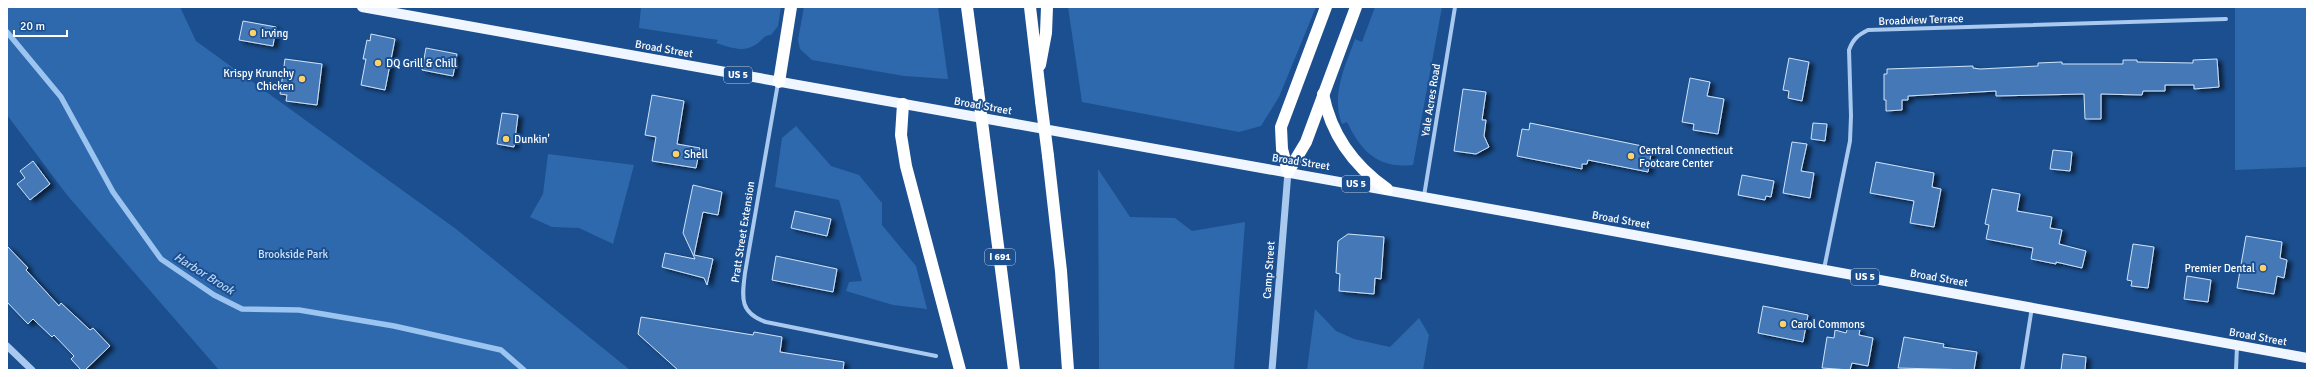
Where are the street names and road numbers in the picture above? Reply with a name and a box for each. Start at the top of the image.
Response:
street label: Broadview Terrace [1878,12,1964,28]
street label: Broad Street [634,38,694,61]
street label: Yale Acres Road [1419,62,1443,137]
road number: US 5 [724,67,752,83]
street label: Broad Street [953,95,1013,118]
street label: Broad Street [1271,151,1331,173]
road number: US 5 [1342,176,1370,192]
street label: Pratt Street Extension [729,180,757,284]
street label: Broad Street [1591,209,1651,232]
street label: Camp Street [1260,241,1278,299]
road number: I 691 [985,249,1015,265]
street label: Broad Street [1909,267,1969,290]
road number: US 5 [1851,269,1879,285]
street label: Broad Street [2228,326,2288,349]

